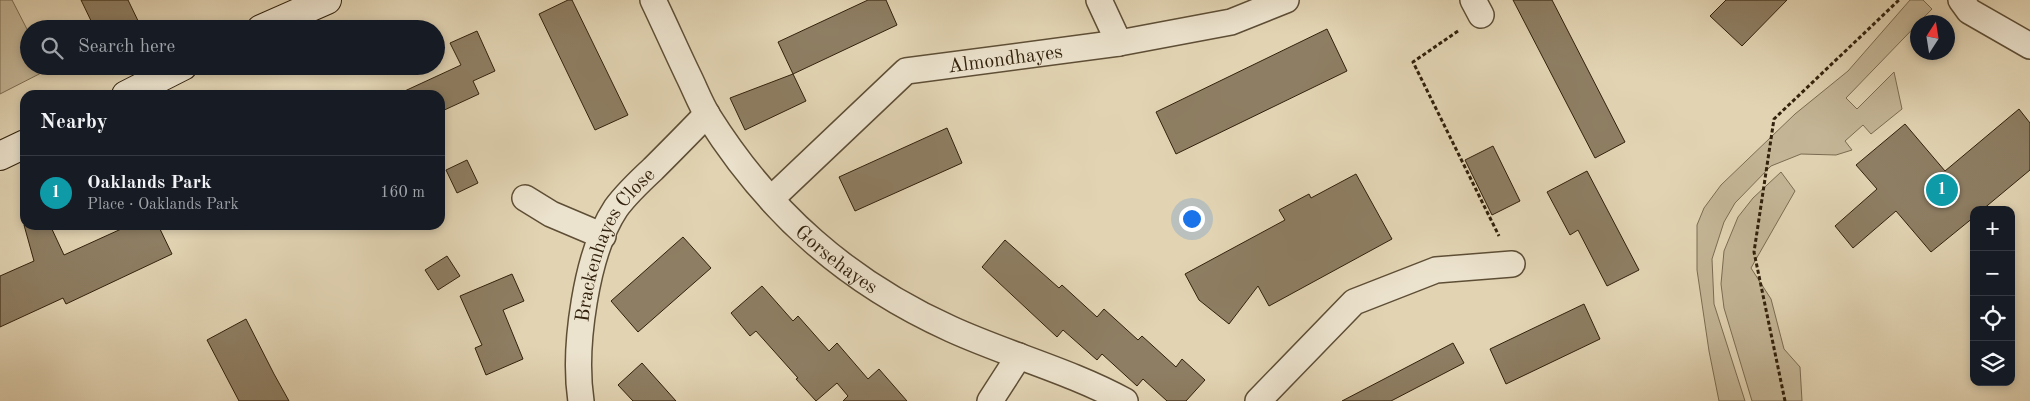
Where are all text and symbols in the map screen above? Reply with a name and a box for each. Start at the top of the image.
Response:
north arrow [1910,15,1955,60]
search box [20,20,445,75]
icon: search [38,34,66,62]
text: Search here [78,38,175,57]
street label: Almondhayes [947,42,1064,77]
text: Nearby [40,112,108,133]
street label: Brackenhayes Close [573,165,659,323]
pin: 1 [1926,171,1958,209]
text: Oaklands Park [87,174,212,193]
text: 1 [51,185,61,201]
text: 160 m [380,185,425,201]
text: Place · Oaklands Park [87,197,239,213]
your location [1179,206,1205,232]
map controls [1970,206,2015,386]
button: + [1970,206,2015,251]
street label: Gorsehayes [791,222,880,299]
button: − [1970,251,2015,296]
button: locate [1970,296,2015,341]
button: layers [1970,341,2015,386]

